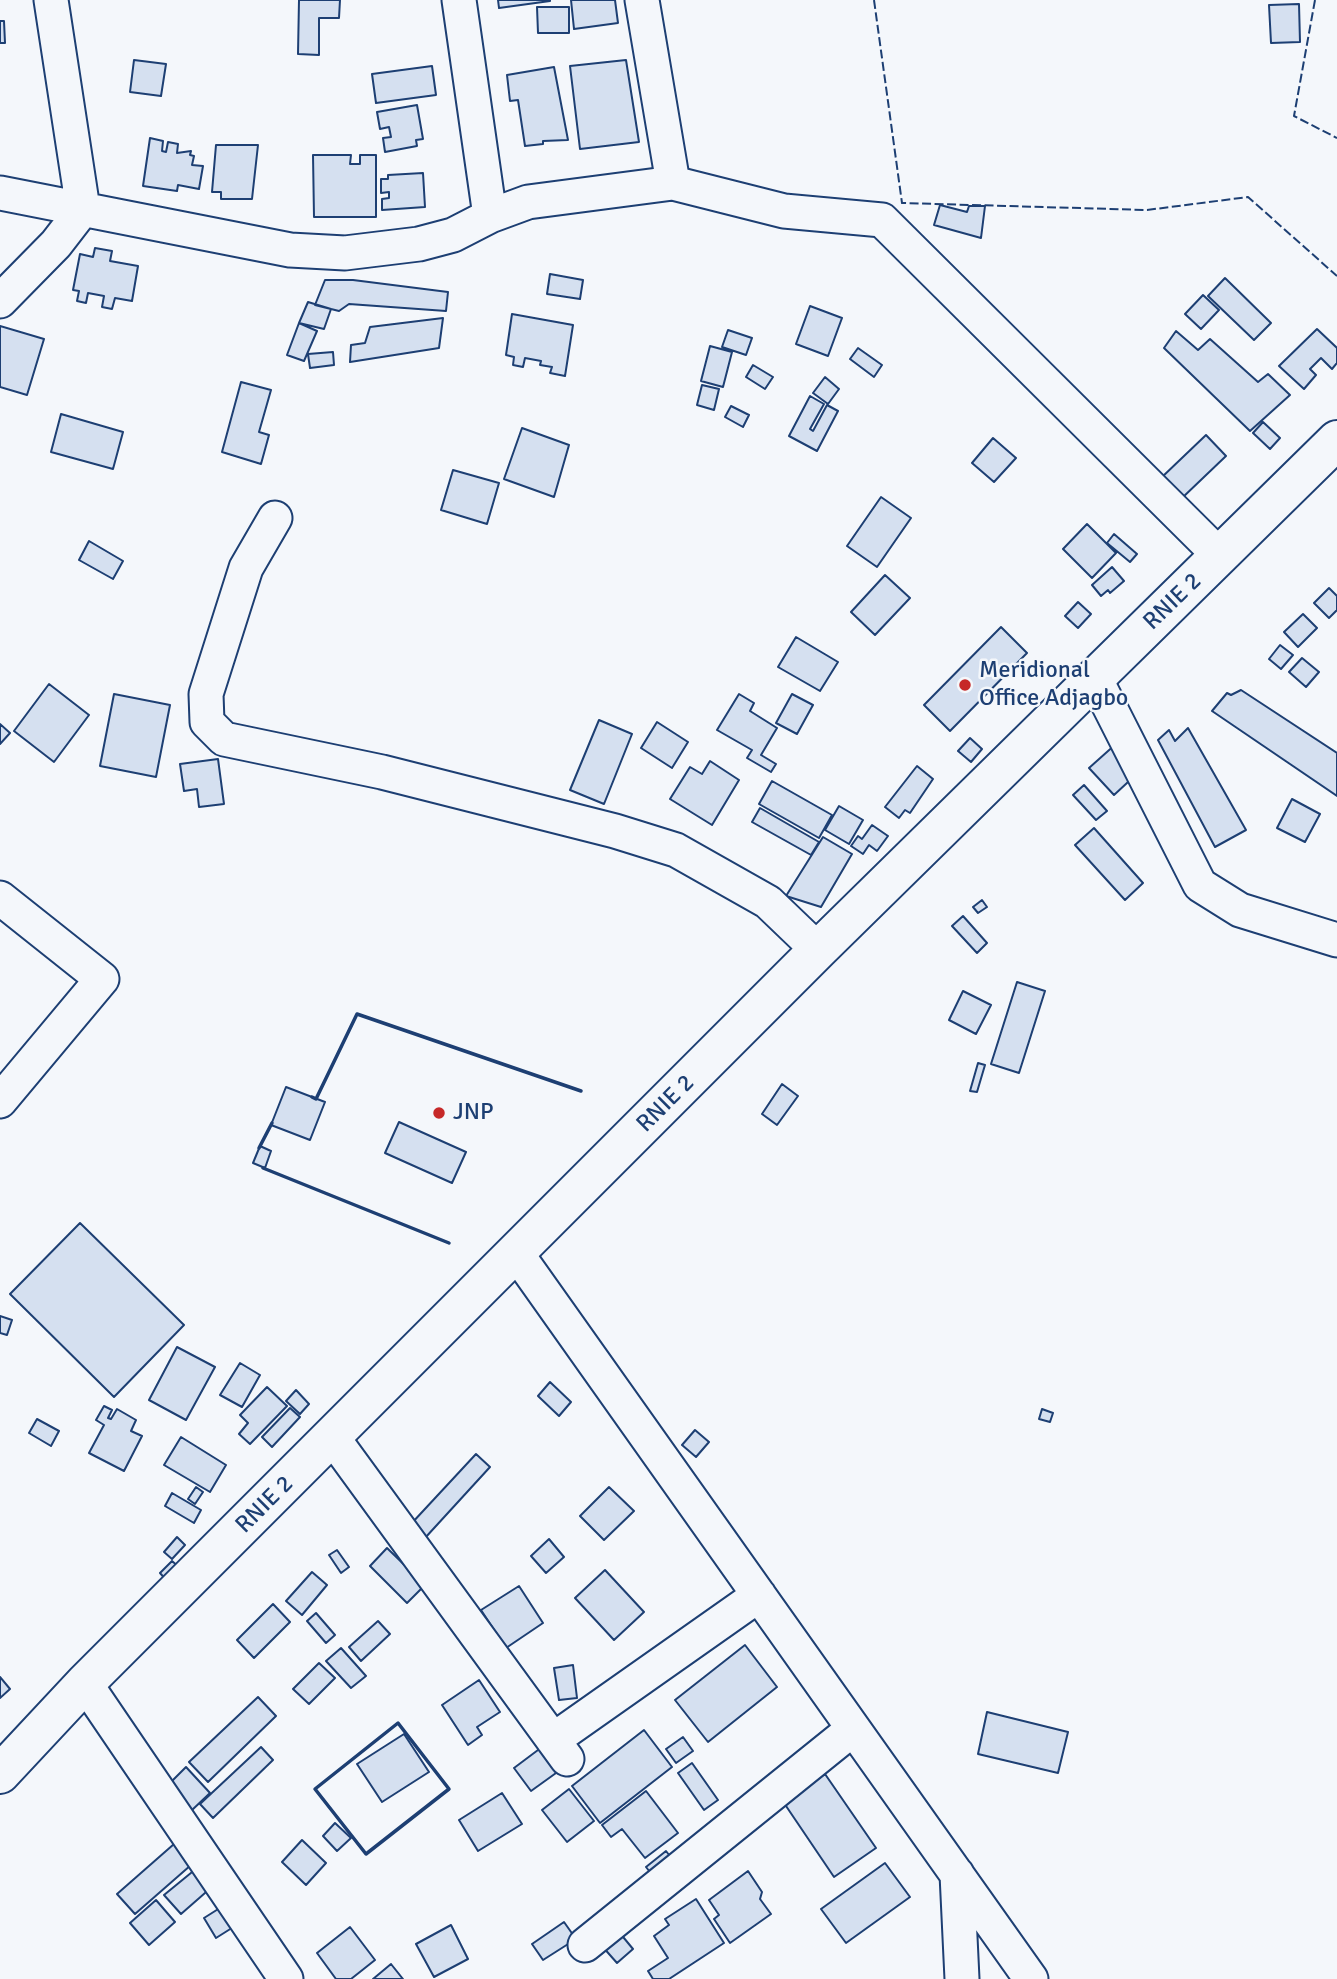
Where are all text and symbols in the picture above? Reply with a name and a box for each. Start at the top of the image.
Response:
street label: RNIE 2 [1138,567,1208,637]
place label: Meridional Office Adjagbo [979,657,1128,713]
marker: Meridional Office Adjagbo [957,677,973,693]
street label: RNIE 2 [631,1069,701,1139]
place label: JNP [453,1099,494,1127]
marker: JNP [431,1105,447,1121]
street label: RNIE 2 [230,1470,300,1540]

